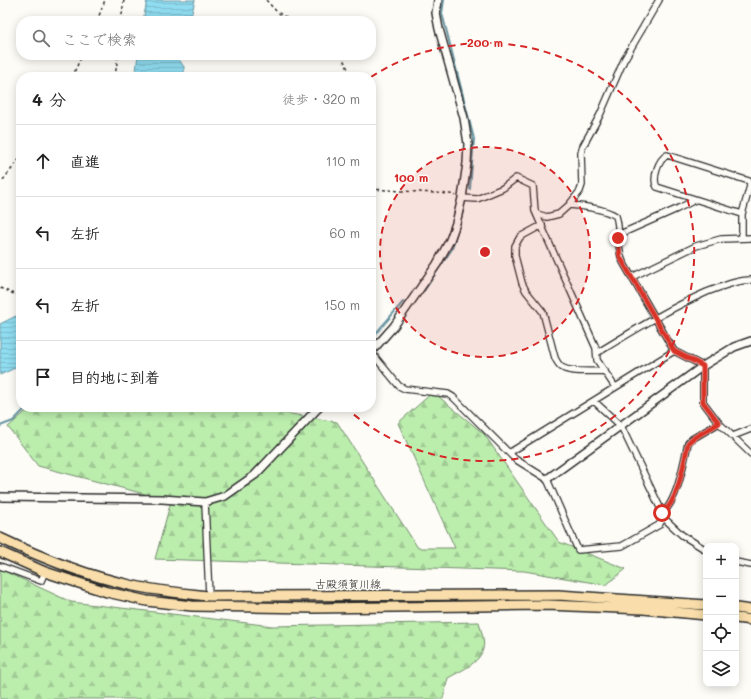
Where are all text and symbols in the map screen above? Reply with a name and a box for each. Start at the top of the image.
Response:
search box [16,16,376,60]
icon: search [30,27,52,49]
text: ここで検索 [62,29,137,49]
text: 200 m [467,34,503,50]
text: 4 分 [32,88,66,110]
text: 徒歩 · 320 m [283,90,360,107]
icon: ahead [32,150,54,172]
text: 直進 [70,151,100,171]
text: 110 m [326,152,360,169]
text: 100 m [394,169,428,185]
icon: left [32,222,54,244]
text: 左折 [70,223,100,243]
text: 60 m [330,224,360,241]
route end [609,229,627,247]
centre of rings [478,245,492,259]
icon: left [32,294,54,316]
text: 左折 [70,295,100,315]
text: 150 m [324,296,360,313]
icon: arrive [32,366,54,388]
text: 目的地に到着 [70,367,160,387]
route start [653,504,671,522]
map controls [703,543,739,687]
button: + [703,543,739,579]
street label: 古殿須賀川線 [315,576,381,591]
button: − [703,579,739,615]
button: locate [703,615,739,651]
button: layers [703,651,739,687]

